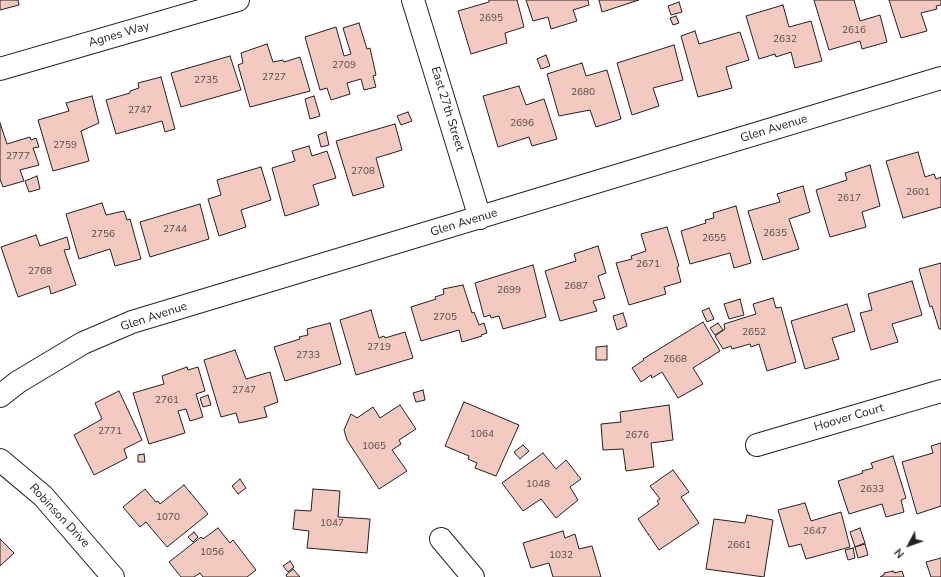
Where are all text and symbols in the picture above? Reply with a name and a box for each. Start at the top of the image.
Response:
house number: 2695 [479,13,503,25]
street label: Agnes Way [87,19,151,51]
house number: 2616 [842,25,866,37]
house number: 2632 [773,34,797,46]
house number: 2709 [332,60,356,72]
street label: East 27th Street [427,65,467,153]
house number: 2727 [262,72,286,84]
house number: 2735 [194,75,218,87]
house number: 2680 [571,87,595,99]
house number: 2747 [128,105,152,117]
street label: Glen Avenue [739,112,809,146]
house number: 2696 [510,118,534,130]
house number: 2759 [53,140,77,152]
house number: 2777 [6,151,30,163]
house number: 2708 [351,166,375,178]
house number: 2601 [906,187,930,199]
house number: 2617 [837,193,861,205]
street label: Glen Avenue [429,206,499,240]
house number: 2744 [163,224,187,236]
house number: 2635 [763,228,787,240]
house number: 2756 [91,229,115,241]
house number: 2655 [702,233,726,245]
house number: 2671 [636,259,660,271]
house number: 2768 [28,266,52,278]
house number: 2687 [564,281,588,293]
house number: 2699 [497,285,521,297]
street label: Glen Avenue [119,299,189,335]
house number: 2705 [433,312,457,324]
house number: 2652 [742,327,766,339]
house number: 2719 [367,342,391,354]
house number: 2733 [296,350,320,362]
house number: 2668 [663,354,687,366]
house number: 2747 [232,385,256,397]
house number: 2761 [155,395,179,407]
street label: Hoover Court [812,401,886,435]
house number: 2771 [98,426,122,438]
house number: 1064 [470,429,494,441]
house number: 2676 [625,430,649,442]
house number: 1065 [362,441,386,453]
house number: 1048 [526,479,550,491]
street label: Robinson Drive [26,481,92,551]
house number: 2633 [860,484,884,496]
house number: 1070 [156,512,180,524]
house number: 1047 [320,518,344,530]
north arrow [889,525,929,565]
house number: 2647 [803,526,827,538]
house number: 2661 [727,540,751,552]
text: N [891,545,908,561]
house number: 1056 [200,547,224,559]
house number: 1032 [549,550,573,562]

